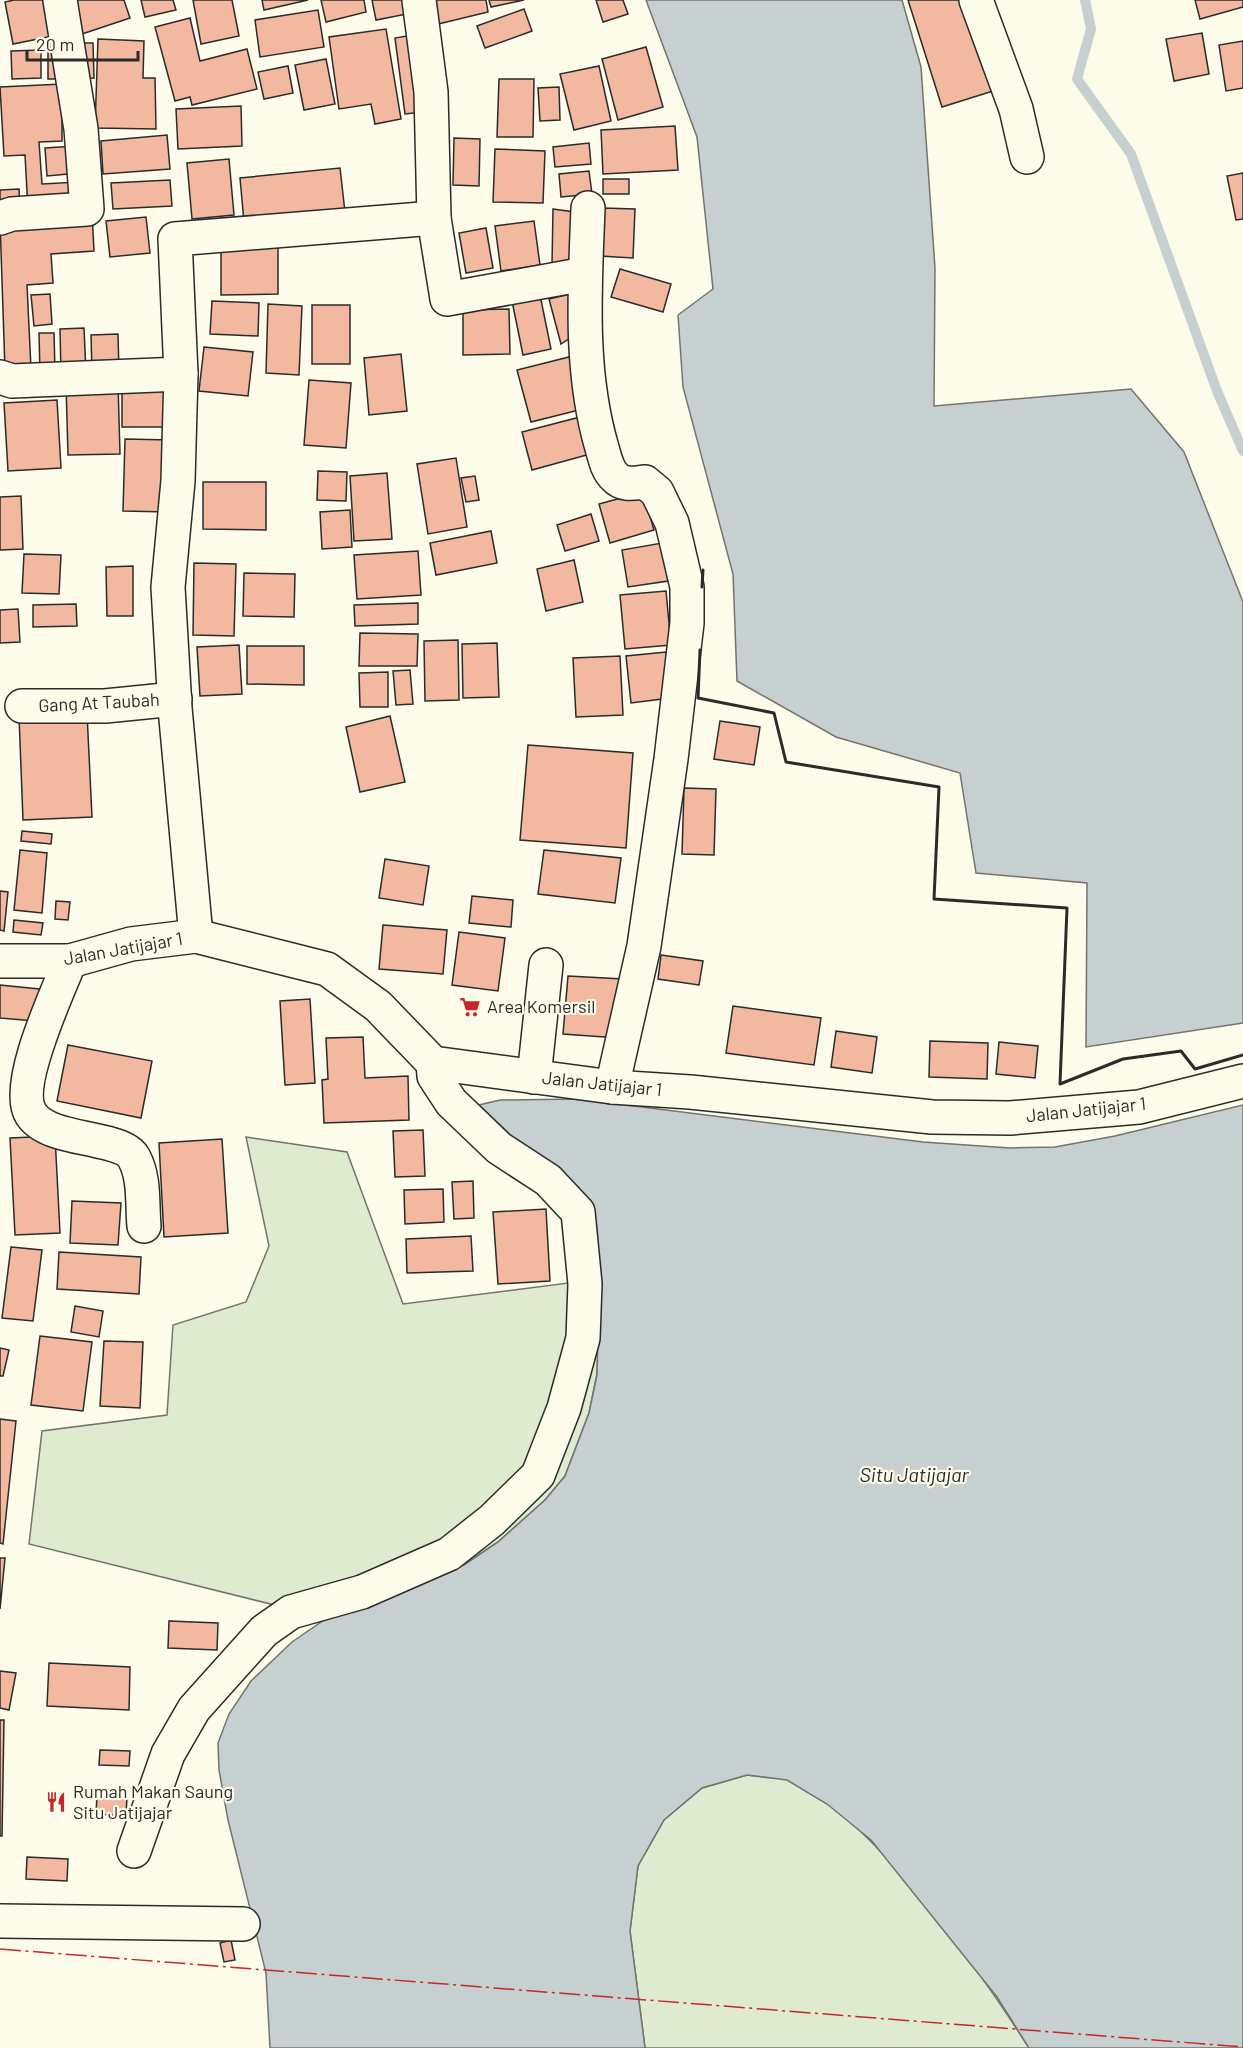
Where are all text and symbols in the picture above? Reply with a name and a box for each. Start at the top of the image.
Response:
scale bar [27,24,138,62]
text: 20 m [36,33,74,55]
street label: Gang At Taubah [38,688,160,716]
street label: Jalan Jatijajar 1 [62,927,184,969]
supermarket icon: Area Komersil [458,995,482,1019]
place label: Area Komersil [487,995,595,1017]
street label: Jalan Jatijajar 1 [541,1066,663,1100]
street label: Jalan Jatijajar 1 [1025,1092,1147,1126]
water label: Situ Jatijajar [859,1462,970,1486]
place label: Rumah Makan Saung Situ Jatijajar [73,1780,233,1823]
restaurant icon: Rumah Makan Saung Situ Jatijajar [44,1790,68,1814]

